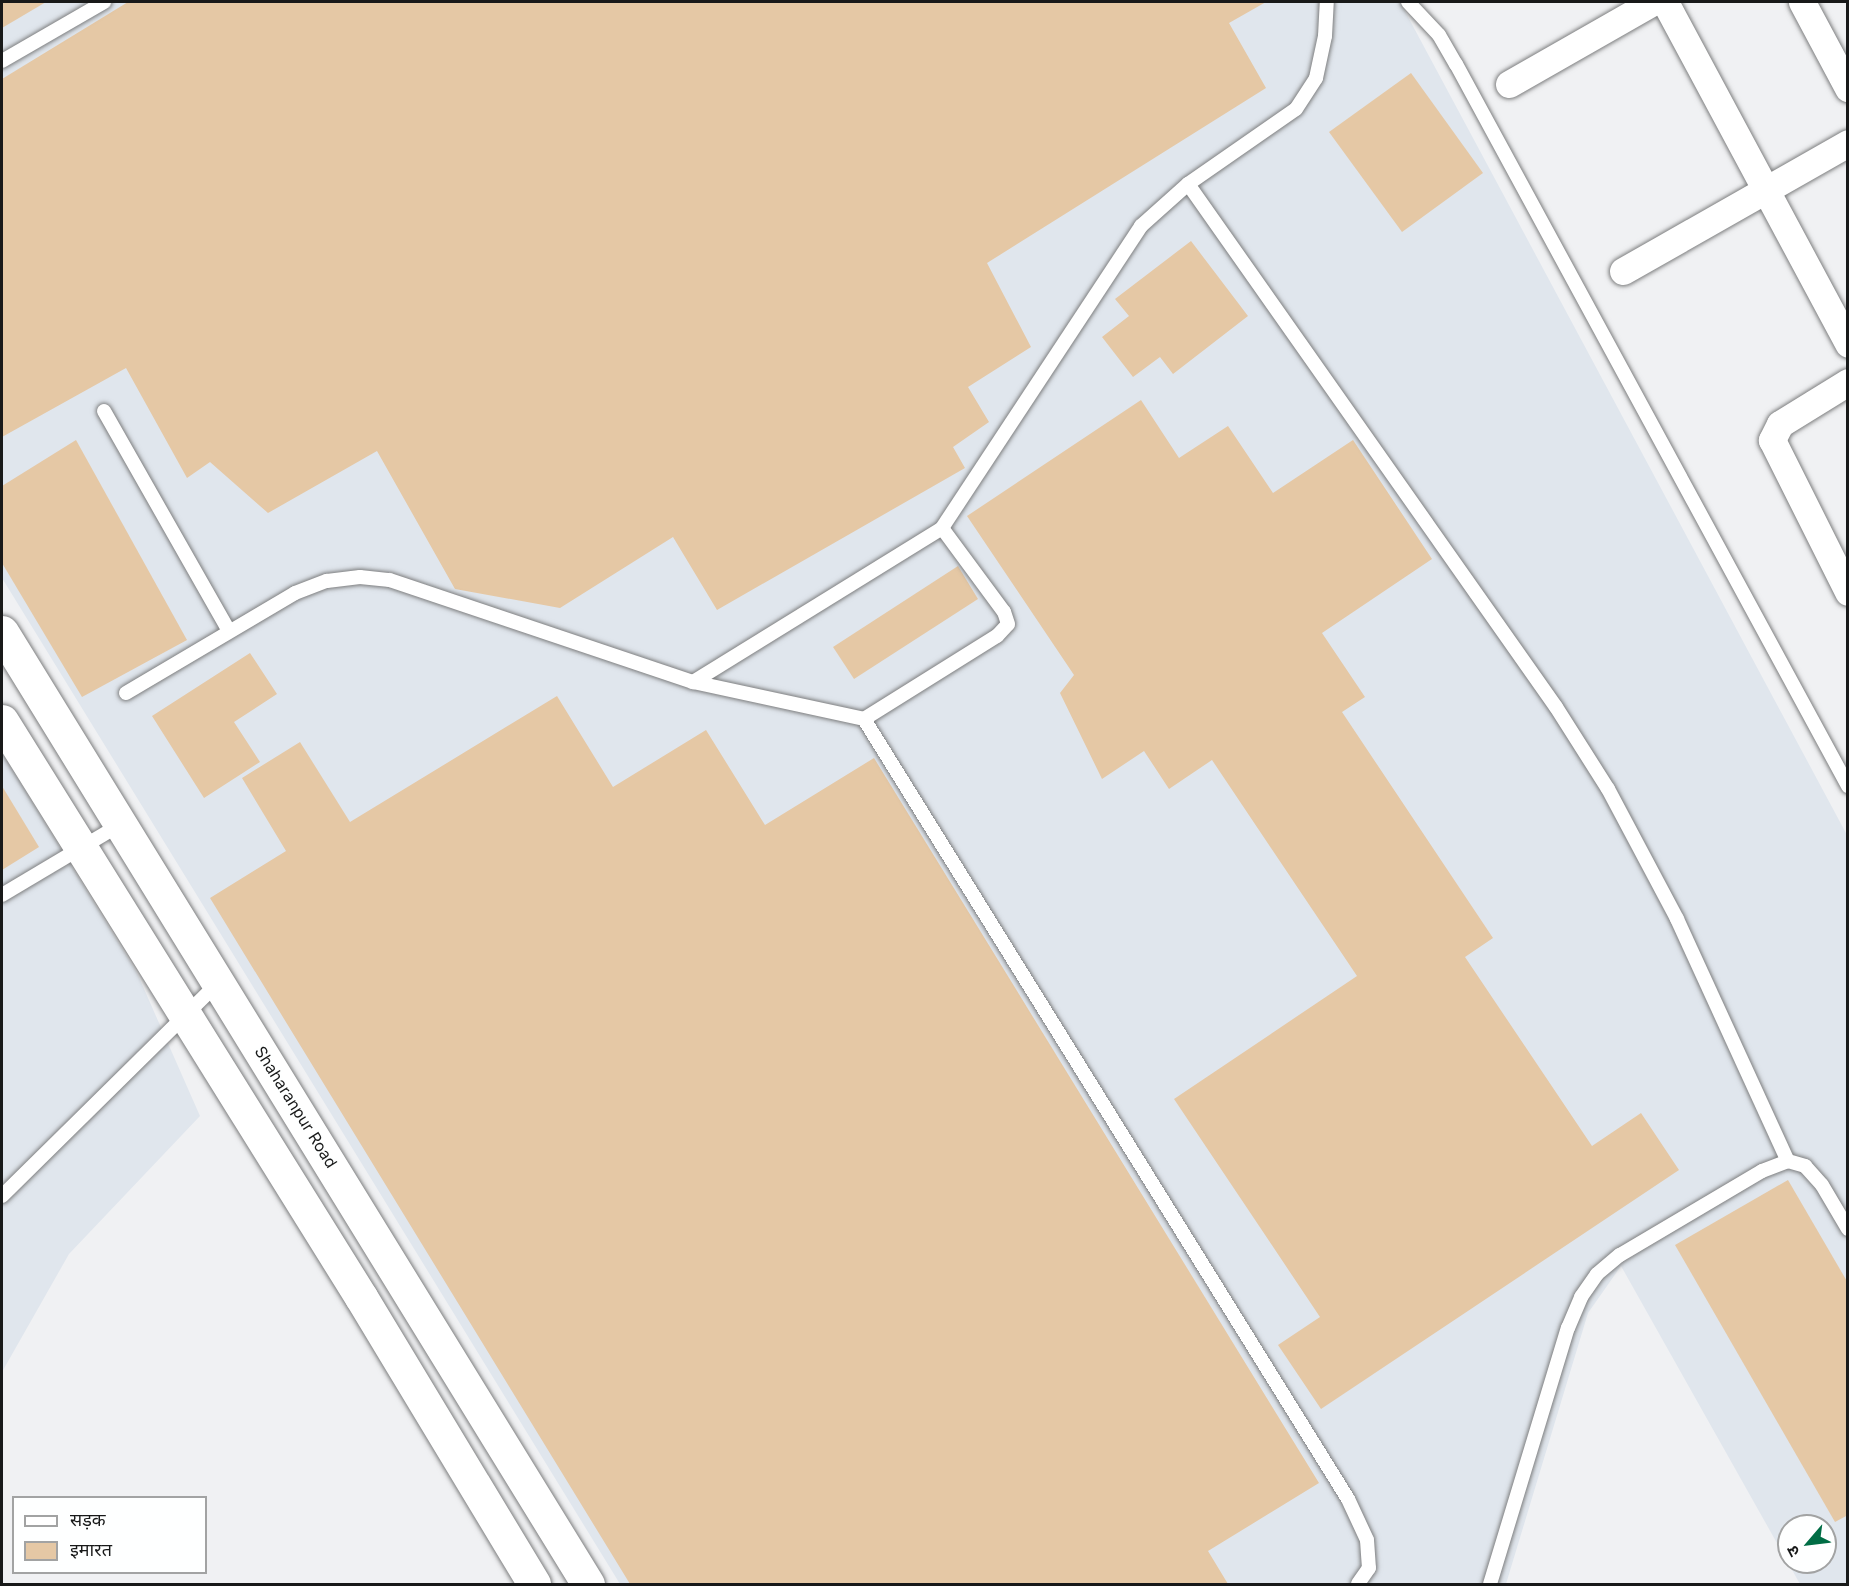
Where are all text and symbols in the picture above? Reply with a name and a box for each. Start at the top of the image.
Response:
street label: Shaharanpur Road [251,1043,341,1171]
legend [12,1496,207,1574]
text: सड़क [70,1509,106,1530]
north arrow [1777,1514,1837,1574]
text: इमारत [70,1539,112,1560]
text: उ [1782,1543,1804,1560]

